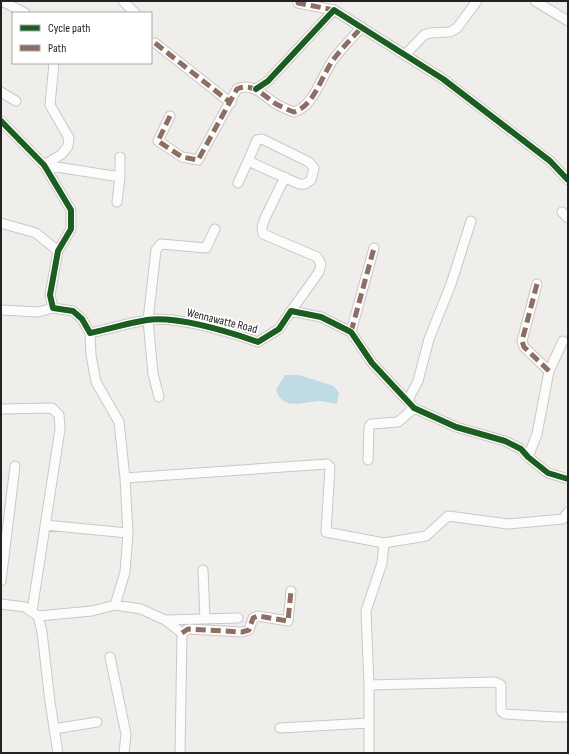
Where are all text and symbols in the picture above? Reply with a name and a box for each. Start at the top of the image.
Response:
legend [12,12,152,64]
text: Cycle path [48,21,90,36]
text: Path [48,41,66,56]
street label: Wennawatte Road [185,305,259,337]

